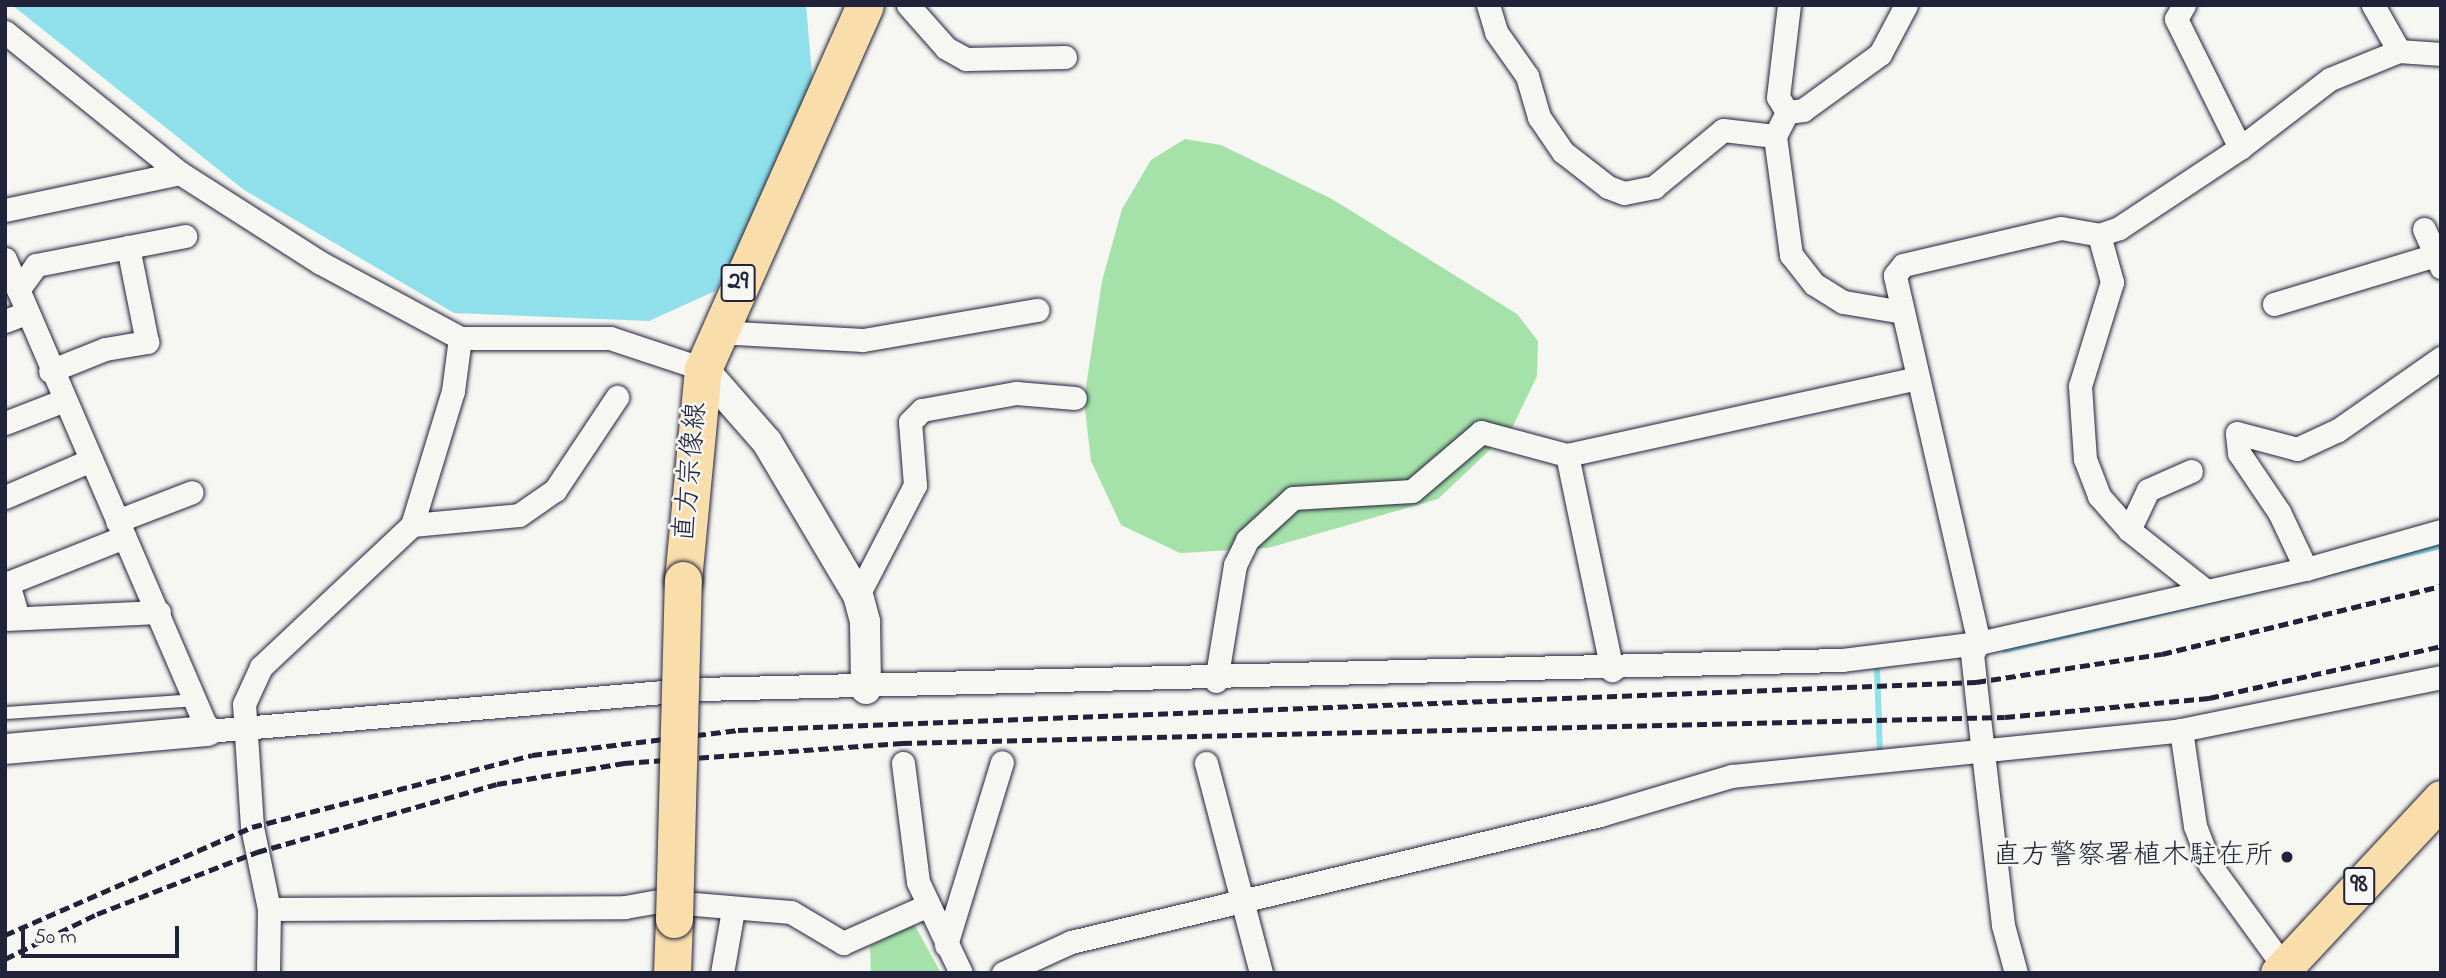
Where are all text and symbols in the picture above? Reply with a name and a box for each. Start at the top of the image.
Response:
road number: 29 [720,260,756,306]
street label: 直方宗像線 [669,401,715,543]
place label: 直方警察署植木駐在所 [1993,840,2273,874]
marker: 直方警察署植木駐在所 [2279,849,2295,865]
road number: 98 [2342,864,2376,908]
scale bar [24,912,182,956]
text: 50 m [34,923,77,953]

